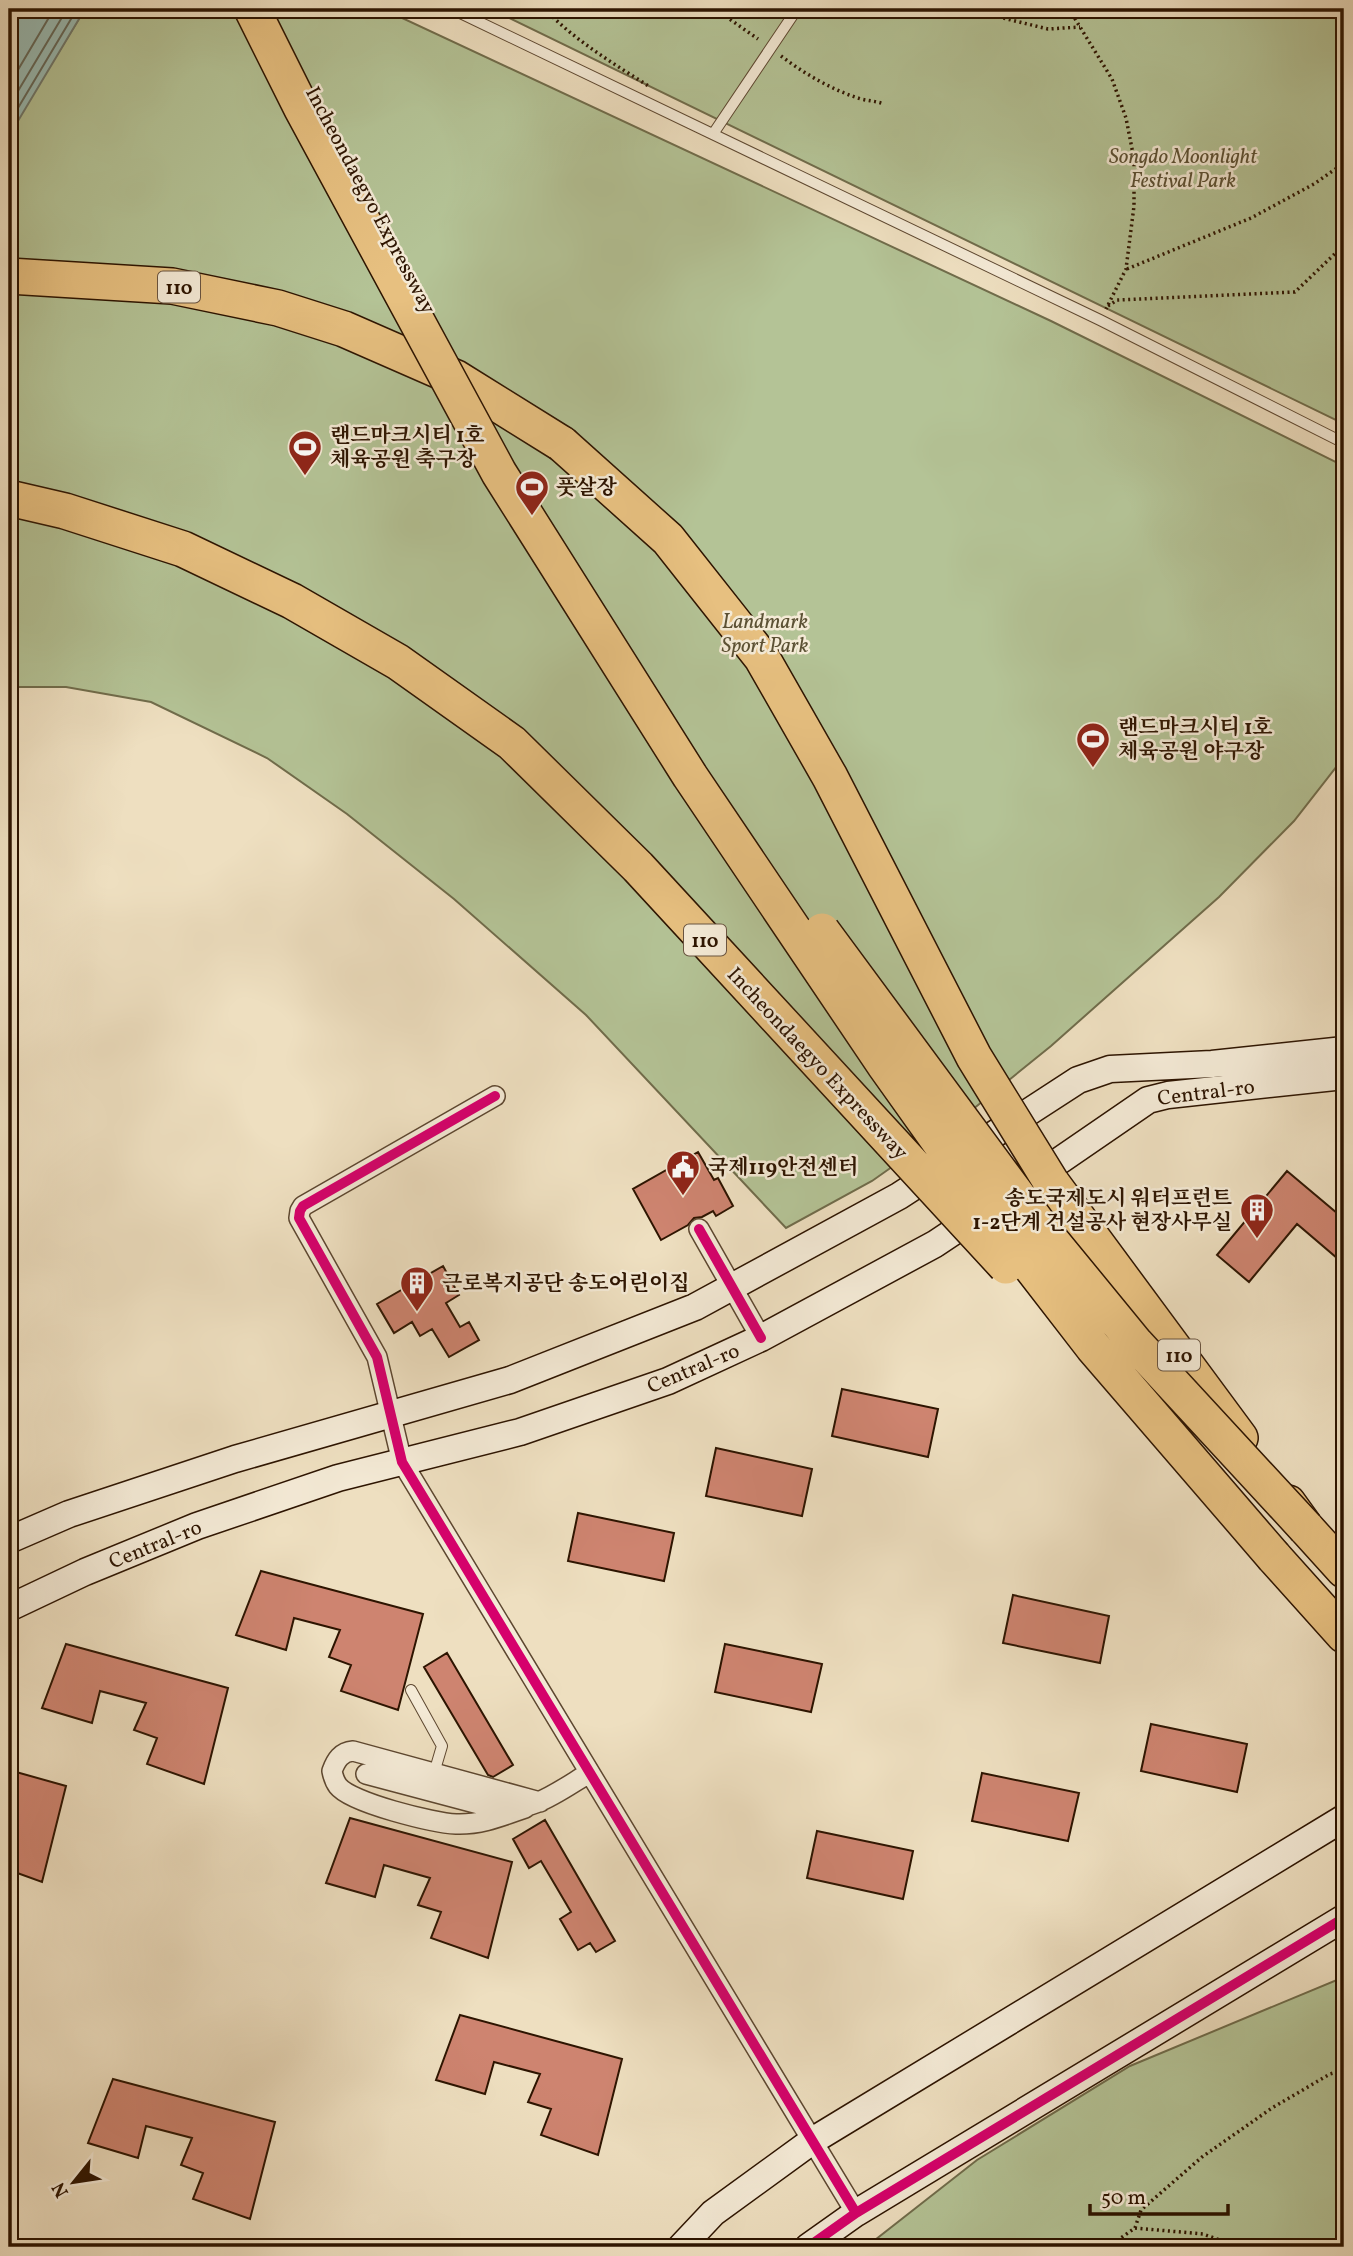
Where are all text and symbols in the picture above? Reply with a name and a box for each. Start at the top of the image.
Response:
street label: Incheondaegyo Expressway [297,82,442,320]
park label: Songdo Moonlight Festival Park [1109,143,1258,196]
road number: 110 [158,272,200,302]
place label: 랜드마크시티 1호 체육공원 축구장 [330,422,485,475]
sports icon: 랜드마크시티 1호 체육공원 축구장 [286,428,324,477]
sports icon: 풋살장 [513,468,551,517]
place label: 풋살장 [556,474,618,503]
park label: Landmark Sport Park [722,608,809,661]
place label: 랜드마크시티 1호 체육공원 야구장 [1118,714,1273,767]
sports icon: 랜드마크시티 1호 체육공원 야구장 [1074,720,1112,769]
road number: 110 [684,924,726,956]
street label: Incheondaegyo Expressway [720,961,915,1167]
street label: Central-ro [1156,1073,1257,1114]
public building icon: 국제119안전센터 [664,1148,702,1197]
place label: 국제119안전센터 [708,1154,858,1183]
place label: 송도국제도시 워터프런트 1-2단계 건설공사 현장사무실 [973,1185,1232,1238]
building icon: 송도국제도시 워터프런트 1-2단계 건설공사 현장사무실 [1238,1191,1276,1240]
building icon: 근로복지공단 송도어린이집 [398,1264,436,1313]
place label: 근로복지공단 송도어린이집 [442,1270,690,1299]
street label: Central-ro [643,1337,744,1402]
road number: 110 [1158,1340,1200,1371]
street label: Central-ro [105,1514,206,1577]
north arrow [38,2148,108,2218]
scale bar [1090,2172,1229,2216]
text: N [46,2177,76,2202]
text: 50 m [1101,2184,1146,2213]

